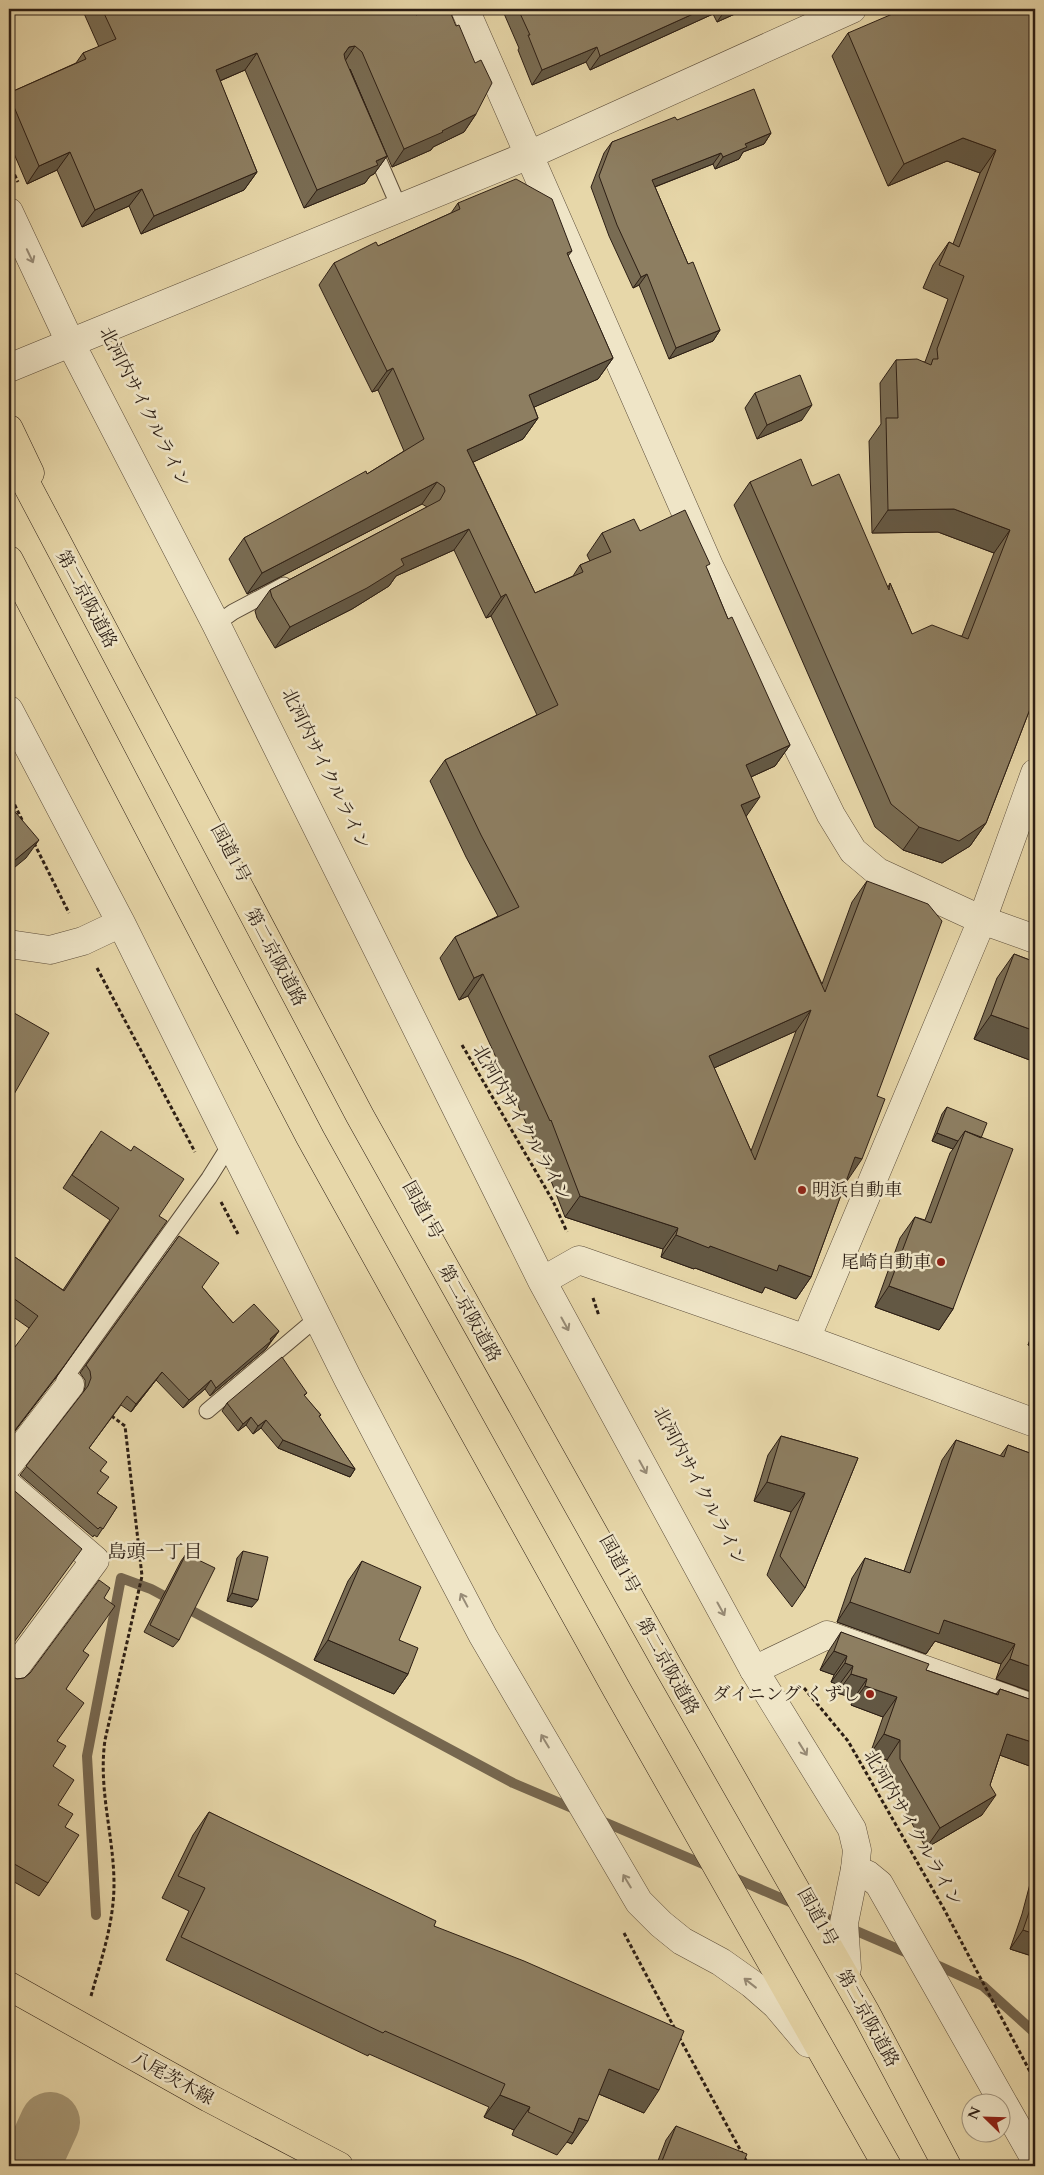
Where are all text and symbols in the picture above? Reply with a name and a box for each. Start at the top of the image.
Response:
one-way arrow [25,248,35,263]
street label: 北河内サイクルライン [93,323,196,492]
street label: 第二京阪道路 [50,546,123,653]
street label: 北河内サイクルライン [275,684,376,854]
street label: 国道1号 [205,819,256,887]
street label: 第二京阪道路 [239,904,312,1011]
street label: 北河内サイクルライン [466,1040,577,1206]
street label: 国道1号 [396,1177,449,1244]
place label: 明浜自動車 [812,1178,902,1203]
marker: 明浜自動車 [796,1184,808,1196]
place label: 尾崎自動車 [841,1250,931,1275]
marker: 尾崎自動車 [935,1256,947,1268]
street label: 第二京阪道路 [432,1260,507,1367]
one-way arrow [561,1316,570,1331]
street label: 北河内サイクルライン [647,1402,752,1570]
one-way arrow [638,1459,648,1474]
street label: 国道1号 [593,1531,646,1598]
district label: 島頭一丁目 [107,1539,203,1565]
one-way arrow [459,1593,468,1608]
one-way arrow [716,1602,726,1616]
street label: 第二京阪道路 [630,1613,705,1720]
place label: ダイニング くずし [713,1682,860,1707]
marker: ダイニング くずし [864,1688,876,1700]
one-way arrow [539,1734,549,1748]
one-way arrow [798,1742,808,1756]
street label: 北河内サイクルライン [857,1745,968,1911]
one-way arrow [622,1873,632,1888]
street label: 国道1号 [791,1884,844,1951]
street label: 第二京阪道路 [830,1965,905,2072]
one-way arrow [743,1978,757,1988]
street label: 八尾茨木線 [127,2046,218,2111]
north arrow [962,2092,1012,2142]
text: N [963,2104,986,2122]

